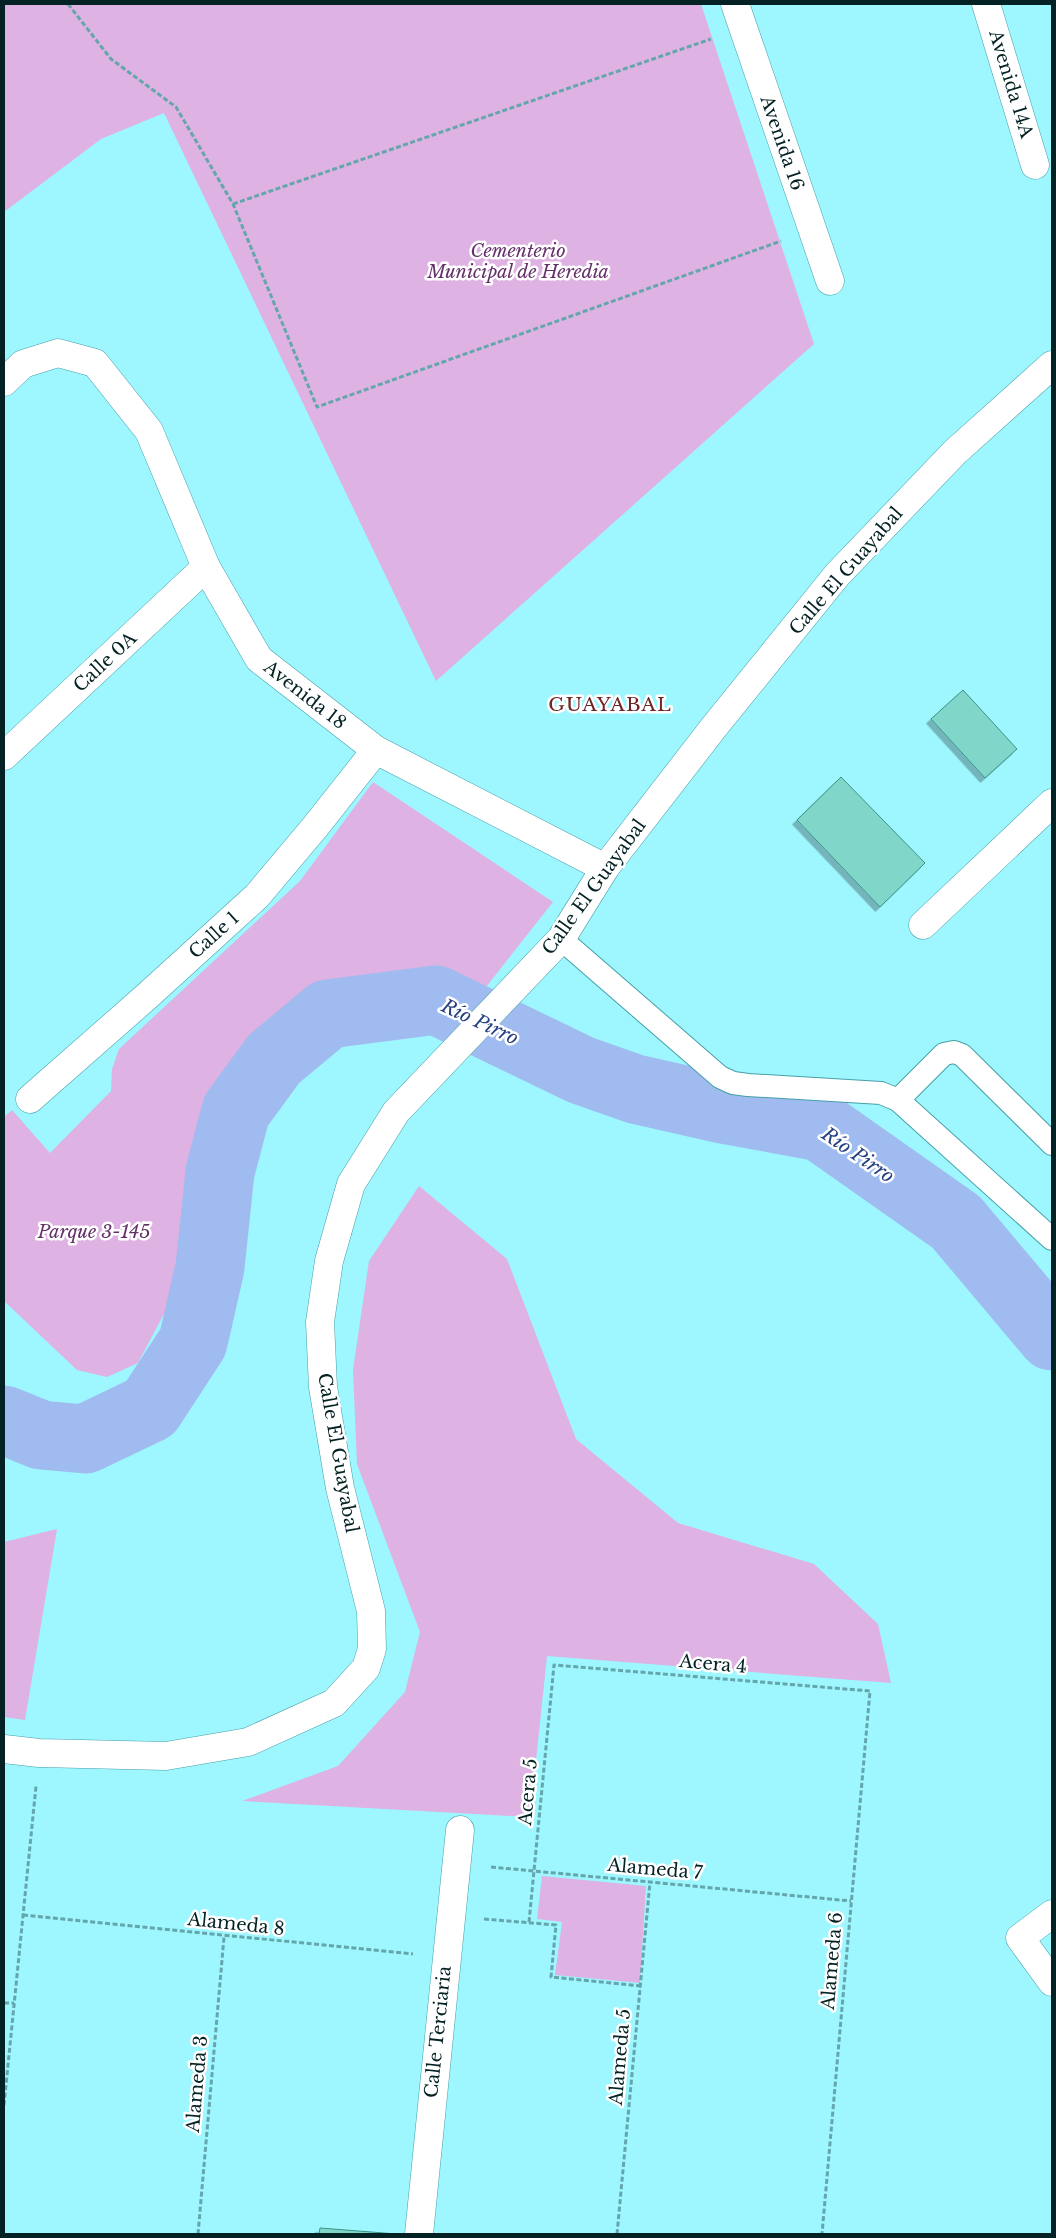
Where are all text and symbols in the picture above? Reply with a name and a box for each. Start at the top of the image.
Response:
street label: Avenida 14A [984,26,1038,142]
street label: Avenida 16 [755,92,809,193]
park label: Cementerio Municipal de Heredia [426,240,609,283]
street label: Calle El Guayabal [785,503,907,639]
street label: Calle 0A [69,627,142,697]
street label: Avenida 18 [259,655,351,734]
district label: GUAYABAL [548,693,672,716]
street label: Calle El Guayabal [538,815,651,959]
street label: Calle 1 [184,907,244,963]
water label: Río Pirro [437,994,522,1050]
water label: Río Pirro [817,1122,899,1188]
park label: Parque 3-145 [37,1221,150,1243]
street label: Calle El Guayabal [313,1371,363,1535]
street label: Acera 4 [677,1650,748,1678]
street label: Acera 5 [514,1758,542,1827]
street label: Alameda 7 [605,1854,704,1884]
street label: Alameda 8 [185,1908,286,1940]
street label: Alameda 6 [817,1911,847,2012]
street label: Calle Terciaria [420,1965,456,2099]
street label: Alameda 5 [605,2008,635,2107]
street label: Alameda 3 [182,2034,212,2135]

